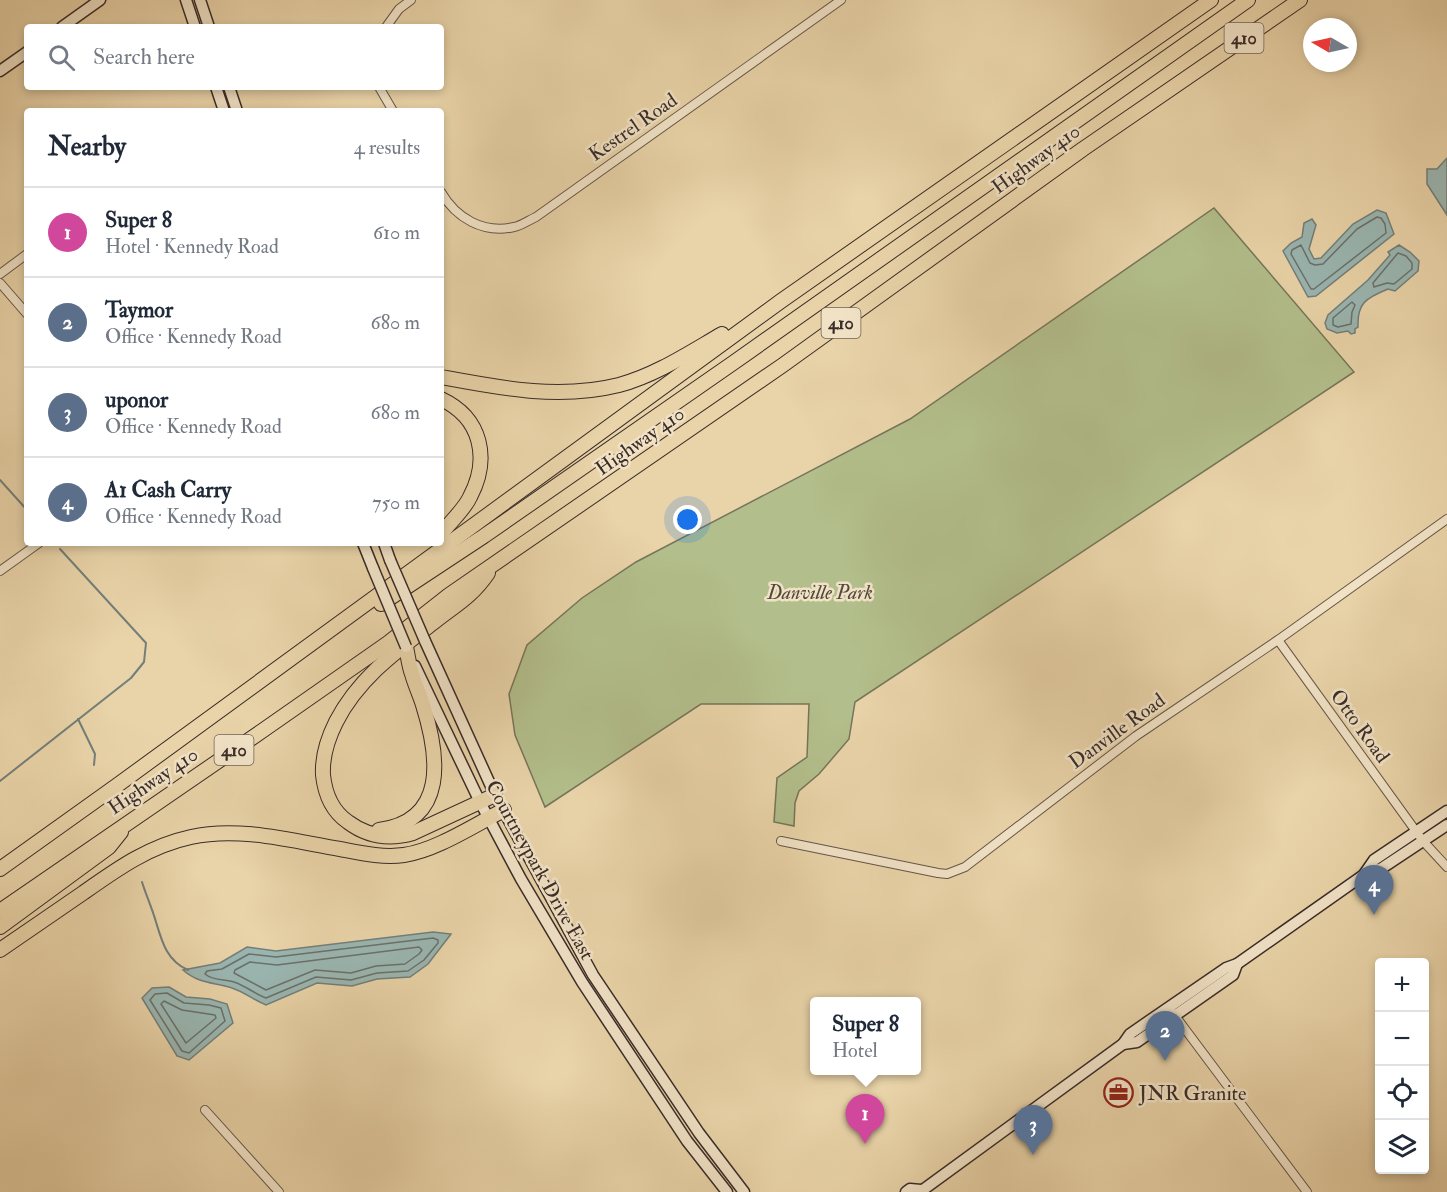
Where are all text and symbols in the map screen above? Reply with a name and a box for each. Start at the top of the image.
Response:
north arrow [1303,18,1357,72]
road number: 410 [1224,23,1264,53]
search box [24,24,444,90]
icon: search [45,41,78,74]
text: Search here [93,43,195,71]
street label: Kestrel Road [584,87,682,167]
street label: Highway 410 [987,119,1085,199]
text: Nearby [48,131,126,163]
text: 4 results [354,135,420,160]
text: Super 8 [105,206,172,234]
text: 1 [64,220,71,245]
text: 610 m [373,220,420,245]
text: Hotel · Kennedy Road [105,234,279,259]
text: Taymor [105,296,173,324]
road number: 410 [822,308,860,338]
text: 2 [62,310,73,335]
text: 680 m [371,310,420,335]
text: Office · Kennedy Road [105,324,282,349]
text: uponor [105,386,168,414]
text: 3 [64,400,71,425]
text: 680 m [371,400,420,425]
street label: Highway 410 [591,401,689,481]
text: Office · Kennedy Road [105,414,282,439]
text: A1 Cash Carry [105,476,231,504]
text: 4 [62,490,73,515]
text: 750 m [372,490,420,515]
text: Office · Kennedy Road [105,504,282,529]
your location [673,505,702,534]
park label: Danville Park [766,580,873,605]
street label: Otto Road [1325,684,1395,768]
street label: Danville Road [1064,688,1170,774]
road number: 410 [214,735,254,765]
street label: Highway 410 [103,742,203,820]
street label: Courtneypark Drive East [479,776,600,965]
pin: 4 [1354,866,1394,915]
map controls [1375,958,1429,1174]
button: + [1375,958,1429,1012]
popup [810,997,921,1075]
text: Super 8 [832,1010,899,1038]
pin: 2 [1146,1012,1184,1061]
button: − [1375,1012,1429,1066]
text: Hotel [832,1038,878,1063]
button: locate [1375,1066,1429,1120]
office icon: JNR Granite [1102,1077,1134,1109]
place label: JNR Granite [1138,1081,1246,1106]
pin: 1 [846,1094,884,1144]
pin: 3 [1014,1106,1052,1155]
button: layers [1375,1120,1429,1174]

